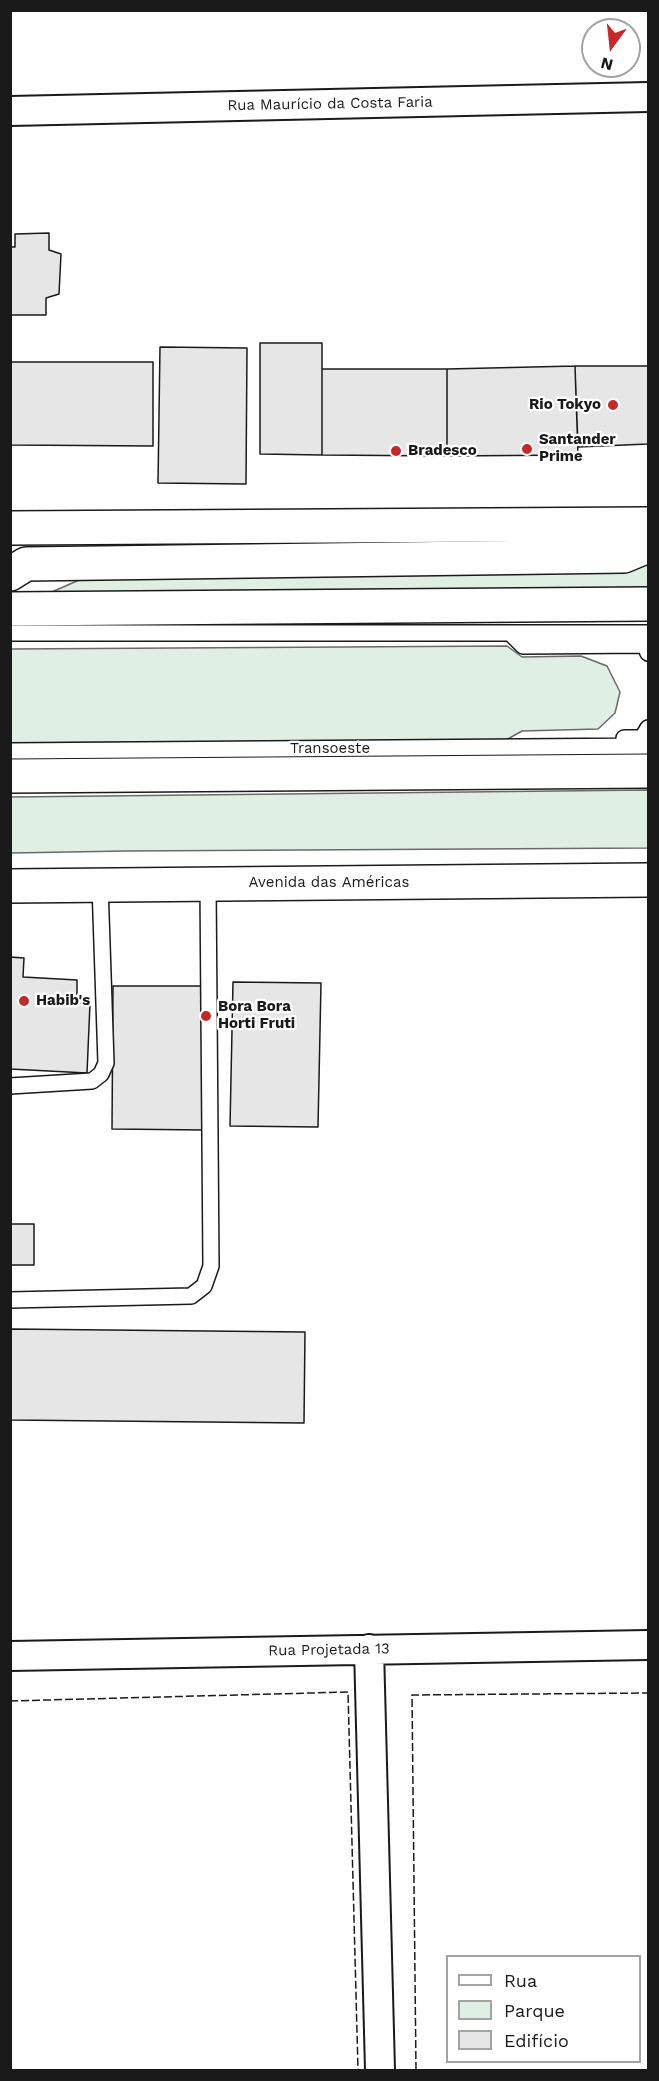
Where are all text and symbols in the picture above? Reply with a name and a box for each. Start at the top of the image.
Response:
north arrow [581,18,641,78]
text: N [599,53,615,75]
street label: Rua Maurício da Costa Faria [227,93,433,115]
place label: Rio Tokyo [529,396,601,414]
marker: Rio Tokyo [606,398,620,412]
place label: Santander Prime [539,431,616,466]
place label: Bradesco [408,442,477,460]
marker: Santander Prime [520,442,534,456]
marker: Bradesco [389,444,403,458]
street label: Transoeste [290,740,370,758]
street label: Avenida das Américas [249,874,409,892]
place label: Habib's [36,992,90,1010]
marker: Habib's [17,994,31,1008]
place label: Bora Bora Horti Fruti [218,998,295,1033]
marker: Bora Bora Horti Fruti [199,1009,213,1023]
street label: Rua Projetada 13 [268,1640,390,1660]
legend [446,1955,641,2063]
text: Rua [504,1970,537,1991]
text: Parque [504,2000,565,2021]
text: Edifício [504,2030,569,2051]

